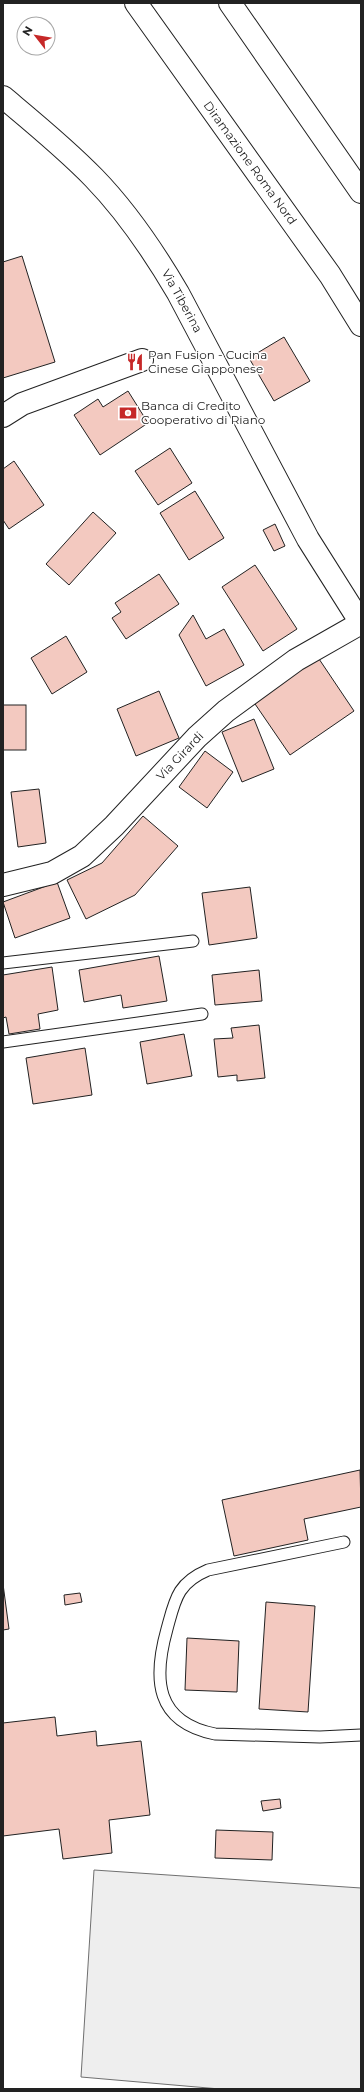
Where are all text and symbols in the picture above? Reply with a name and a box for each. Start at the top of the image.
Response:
north arrow [16,16,56,56]
text: N [19,23,36,38]
street label: Diramazione Roma Nord [201,98,300,227]
street label: Via Tiberina [159,266,206,335]
place label: Pan Fusion - Cucina Cinese Giapponese [148,347,267,376]
restaurant icon: Pan Fusion - Cucina Cinese Giapponese [125,352,145,372]
place label: Banca di Credito Cooperativo di Riano [141,398,265,427]
bank icon: Banca di Credito Cooperativo di Riano [118,403,138,423]
street label: Via Girardi [153,728,206,783]

